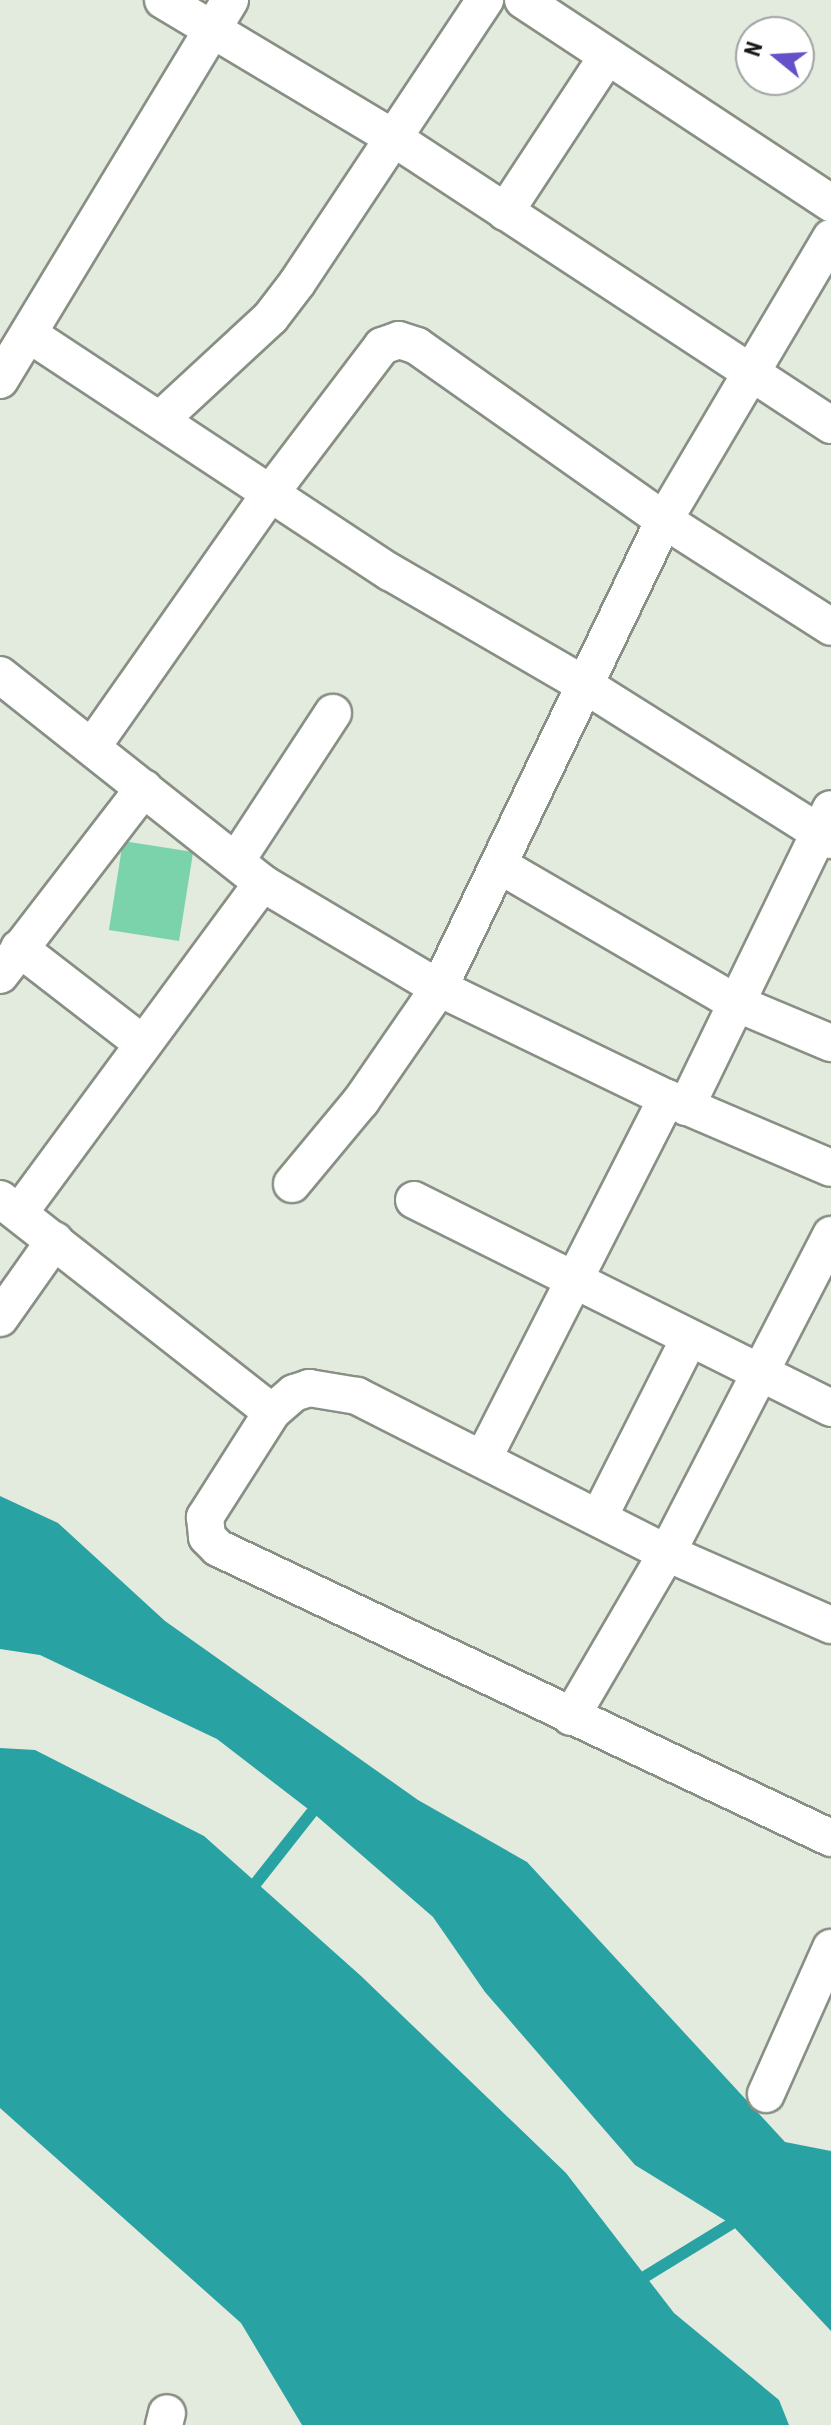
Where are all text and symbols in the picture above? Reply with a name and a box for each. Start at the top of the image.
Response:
north arrow [735,16,815,96]
text: N [740,39,768,59]

